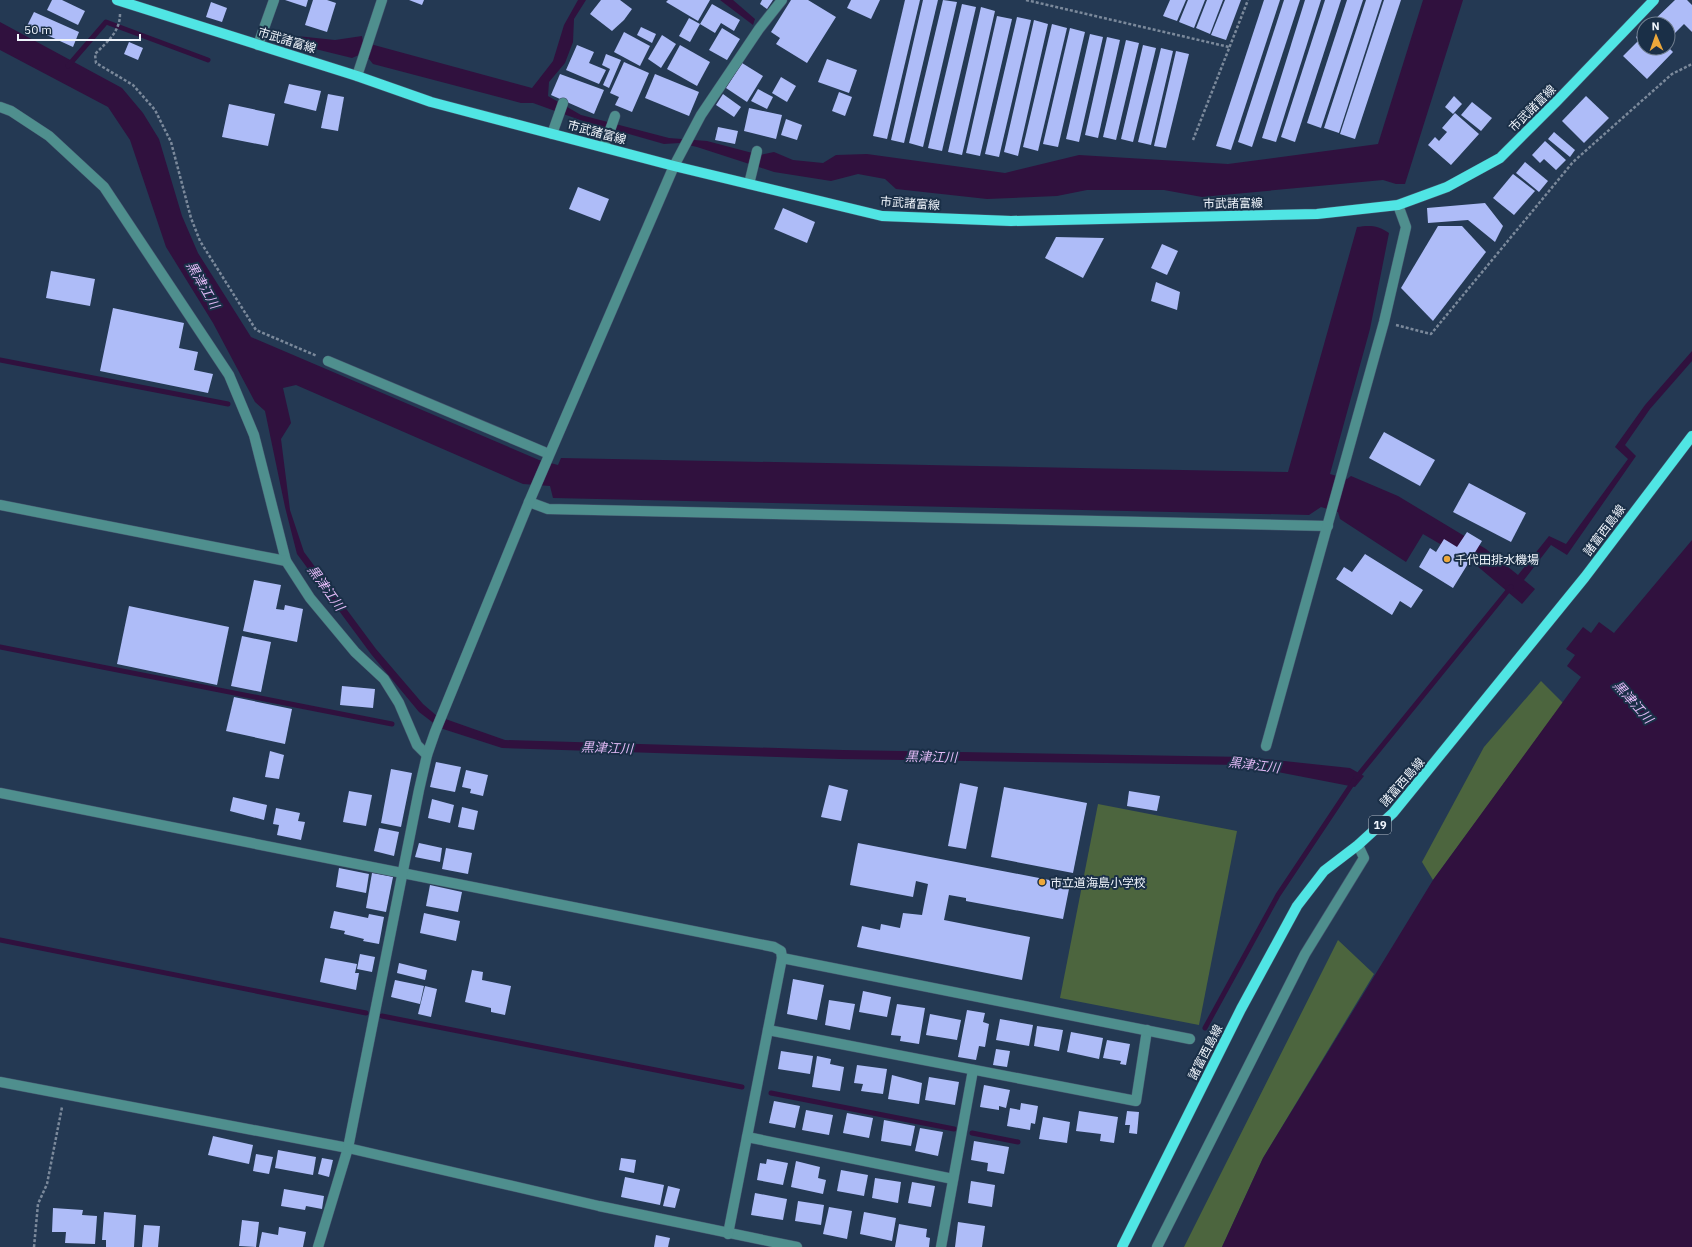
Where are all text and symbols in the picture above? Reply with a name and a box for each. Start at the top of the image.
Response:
scale bar [18,16,140,42]
north arrow [1636,16,1676,56]
text: N [1651,19,1660,33]
text: 50 m [24,22,52,37]
street label: 市武諸富線 [256,24,318,56]
street label: 市武諸富線 [1505,81,1559,135]
street label: 市武諸富線 [566,117,628,147]
street label: 市武諸富線 [880,193,940,213]
street label: 市武諸富線 [1203,195,1263,211]
water label: 黒津江川 [183,258,224,313]
street label: 諸富西島線 [1580,502,1628,558]
place label: 千代田排水機場 [1455,552,1539,567]
marker: 千代田排水機場 [1442,554,1452,564]
water label: 黒津江川 [304,562,349,616]
water label: 黒津江川 [1609,677,1658,728]
water label: 黒津江川 [581,739,635,757]
water label: 黒津江川 [905,748,959,766]
water label: 黒津江川 [1227,753,1283,777]
street label: 諸富西島線 [1377,754,1427,810]
road number: 19 [1369,816,1391,834]
place label: 市立道海島小学校 [1050,875,1146,890]
marker: 市立道海島小学校 [1037,877,1047,887]
street label: 諸富西島線 [1185,1022,1225,1082]

